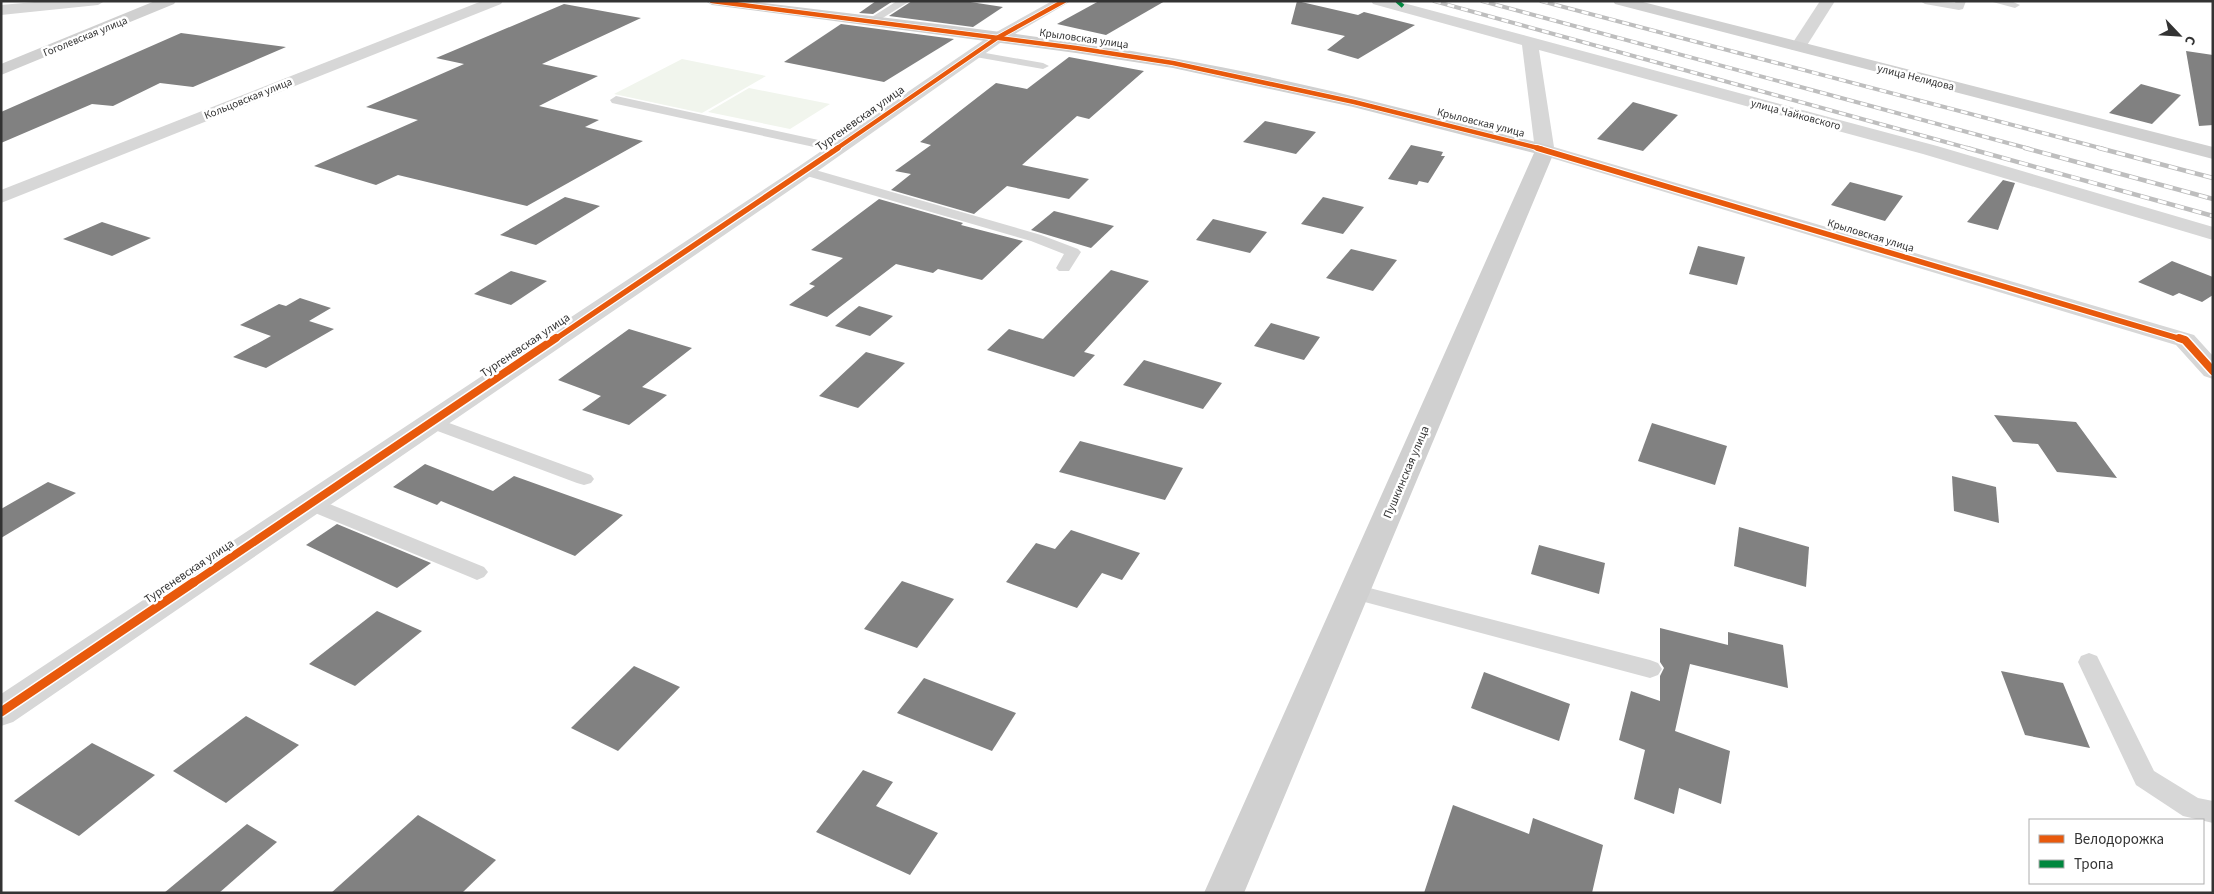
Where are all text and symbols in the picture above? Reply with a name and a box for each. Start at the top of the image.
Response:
north arrow [2154,10,2204,60]
street label: Гоголевская улица [41,13,130,60]
street label: Крыловская улица [1038,25,1129,52]
text: С [2179,32,2201,48]
street label: улица Нелидова [1876,61,1956,94]
street label: Кольцовская улица [202,74,294,123]
street label: Тургеневская улица [812,81,908,155]
street label: улица Чайковского [1749,95,1842,134]
street label: Крыловская улица [1435,104,1526,141]
street label: Крыловская улица [1826,215,1916,256]
street label: Тургеневская улица [477,309,573,382]
street label: Пушкинская улица [1379,423,1434,521]
street label: Тургеневская улица [141,535,237,608]
legend [2029,819,2204,884]
text: Велодорожка [2074,829,2164,850]
text: Тропа [2074,854,2114,875]

